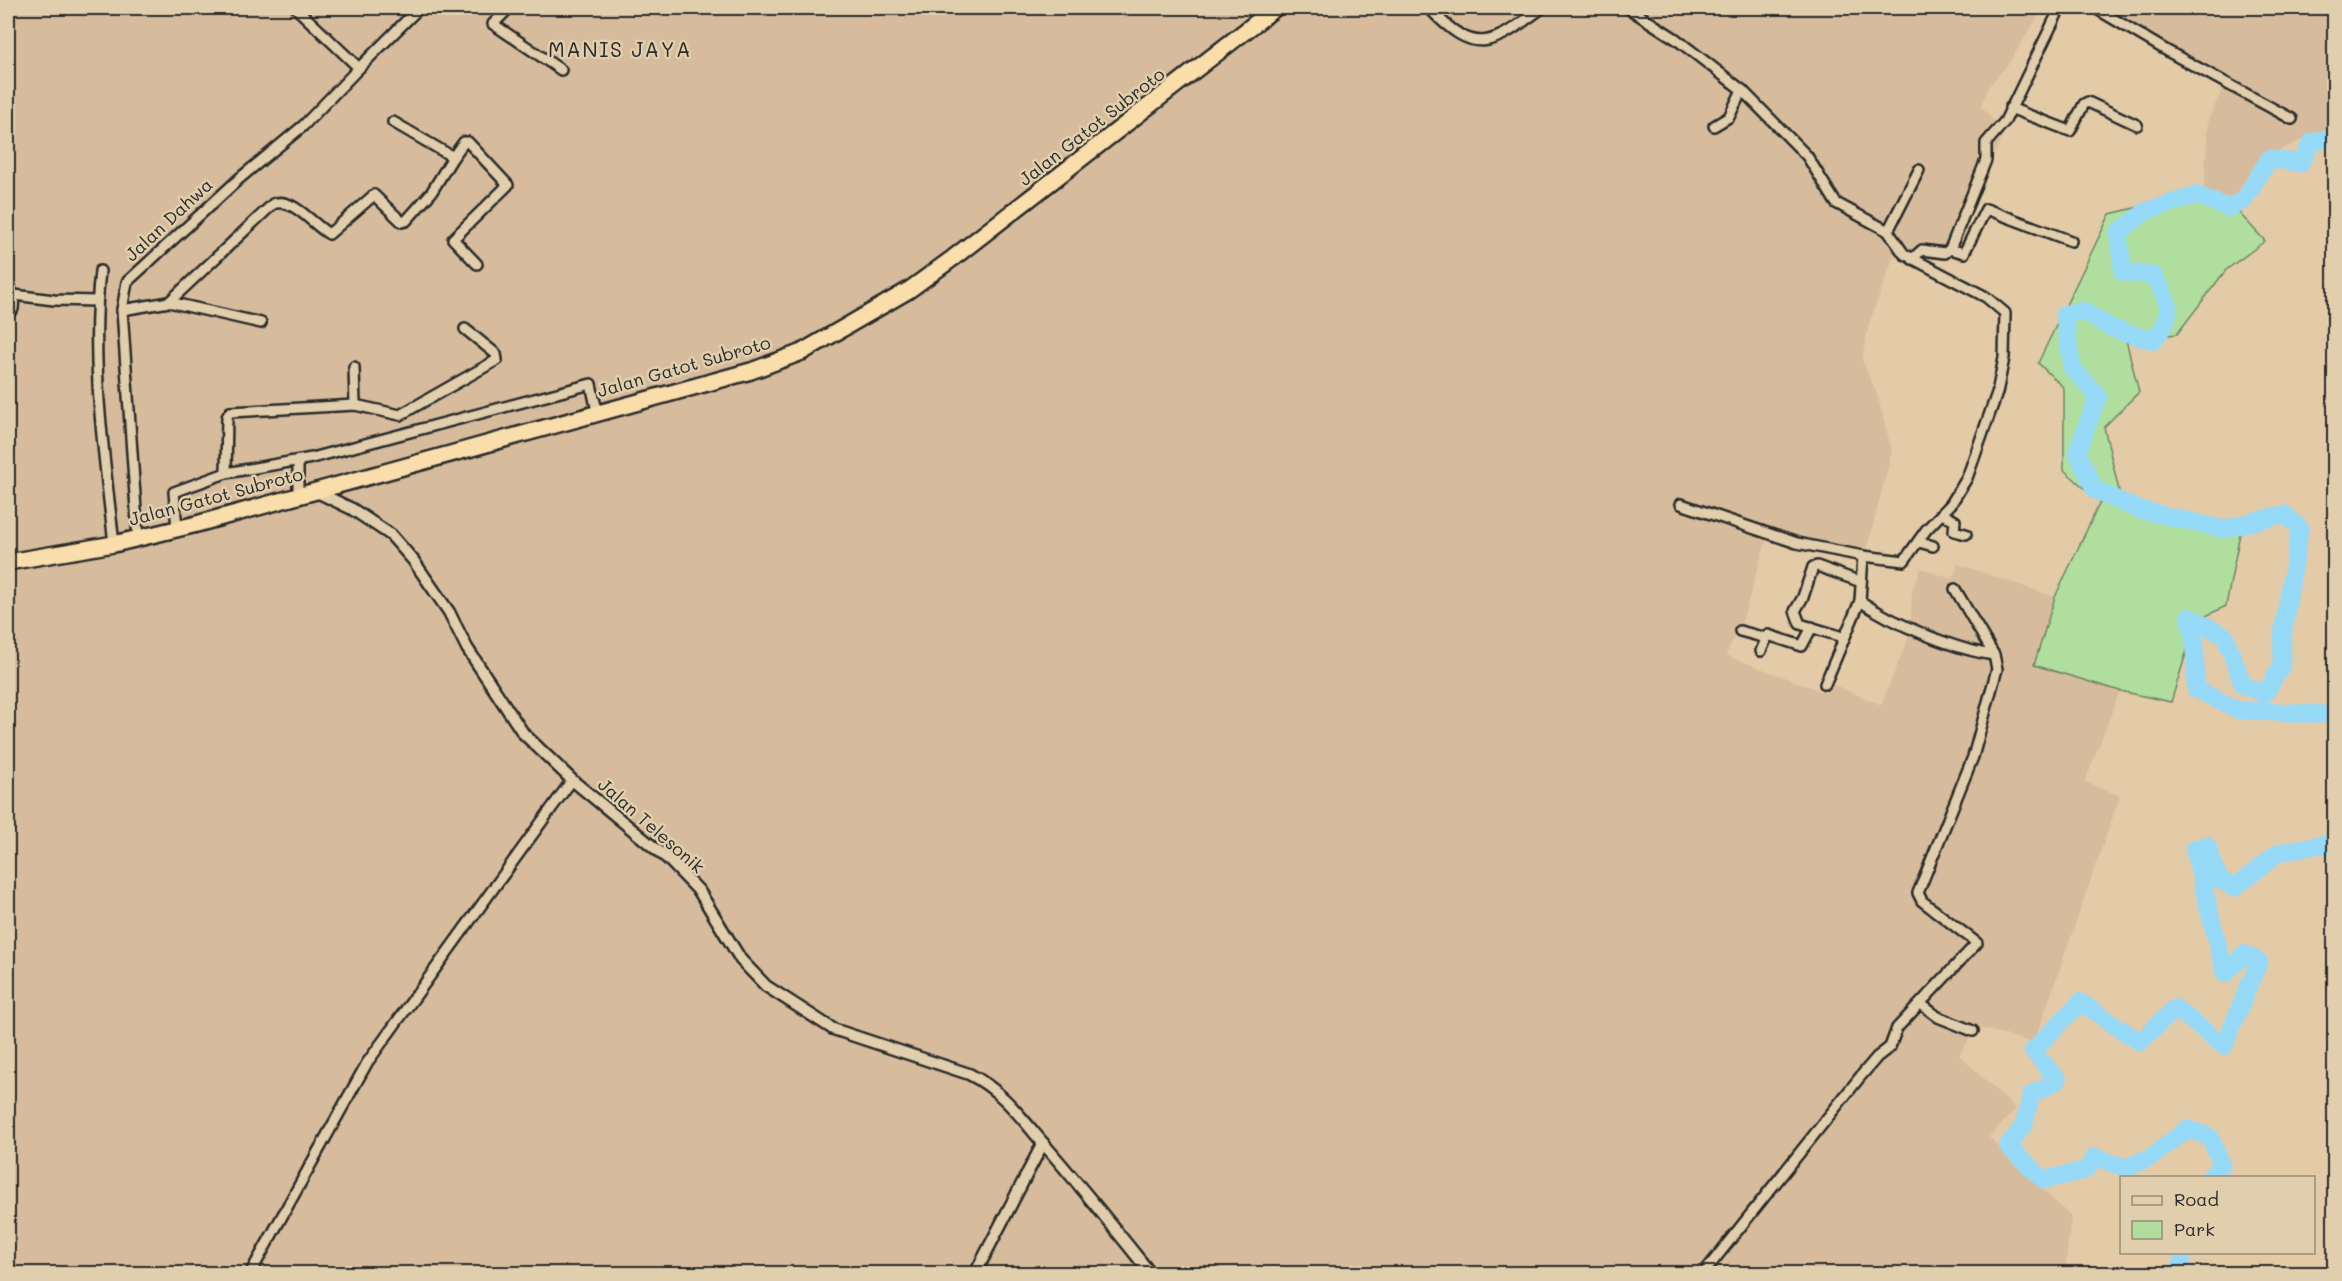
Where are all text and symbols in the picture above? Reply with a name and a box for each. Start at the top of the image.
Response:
district label: MANIS JAYA [548,35,692,62]
street label: Jalan Gatot Subroto [1013,61,1170,191]
street label: Jalan Dahwa [119,172,217,266]
street label: Jalan Gatot Subroto [594,330,773,402]
street label: Jalan Gatot Subroto [126,461,306,531]
street label: Jalan Telesonik [593,772,710,878]
legend [2120,1176,2315,1254]
text: Road [2174,1187,2219,1211]
text: Park [2174,1217,2215,1241]

